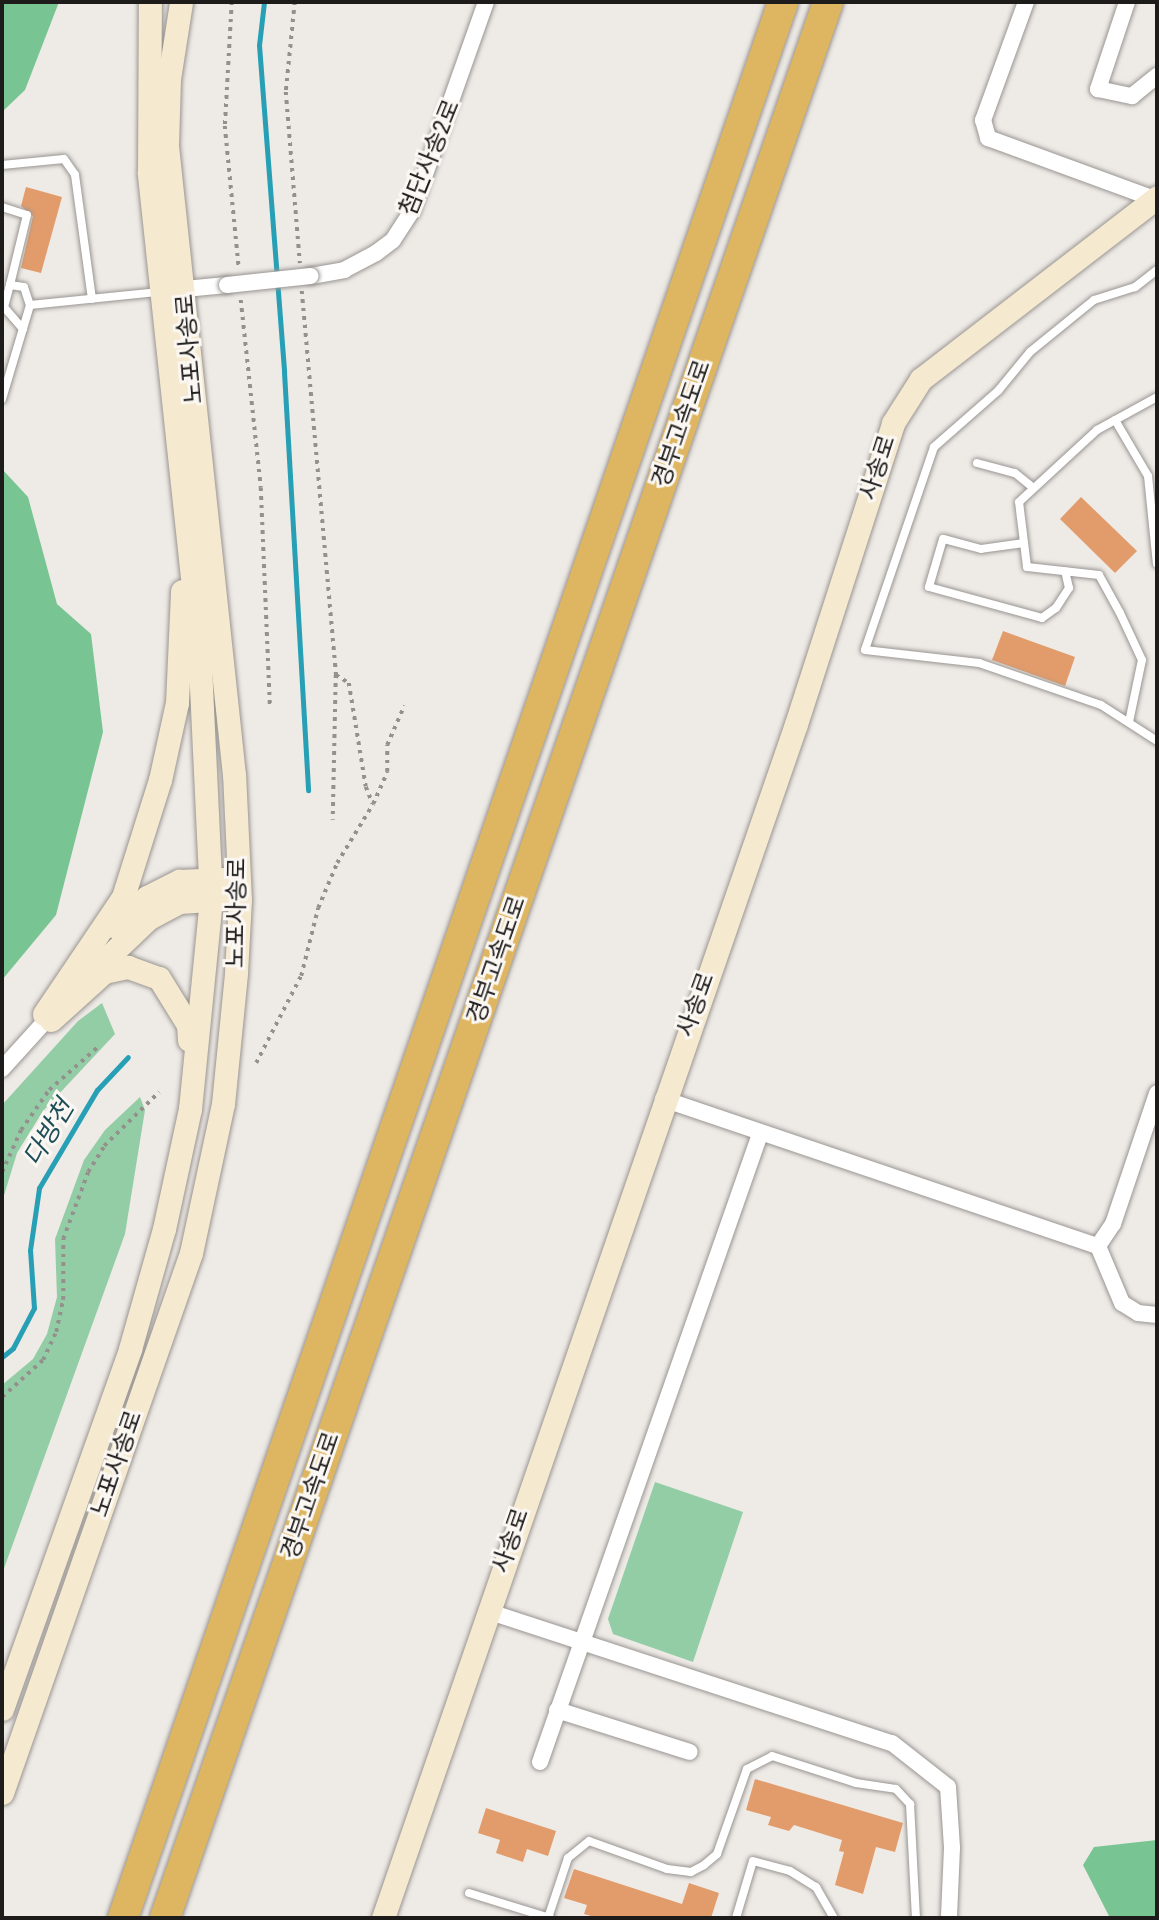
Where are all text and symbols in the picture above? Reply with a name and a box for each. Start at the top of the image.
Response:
street label: 첨단사송2로 [394,96,466,220]
street label: 노포사송로 [171,293,209,405]
street label: 경부고속도로 [647,357,717,491]
street label: 사송로 [854,432,902,504]
street label: 노포사송로 [222,858,252,968]
street label: 경부고속도로 [462,893,532,1027]
street label: 사송로 [671,969,721,1041]
water label: 다방천 [17,1094,81,1172]
street label: 노포사송로 [85,1407,149,1521]
street label: 경부고속도로 [276,1429,346,1563]
street label: 사송로 [487,1505,535,1577]

